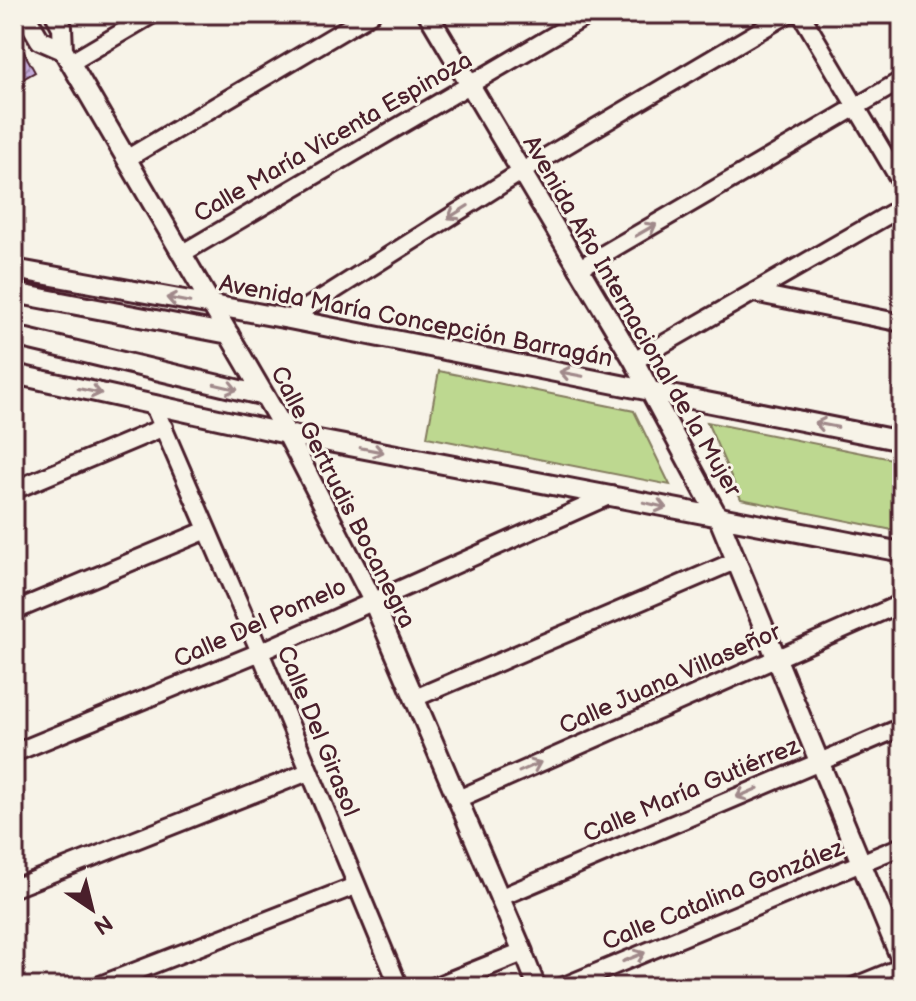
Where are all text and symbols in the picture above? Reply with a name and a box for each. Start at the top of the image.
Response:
street label: Calle María Vicenta Espinoza [189,45,477,229]
street label: Avenida Año Internacional de la Mujer [516,130,748,502]
one-way arrow [447,204,470,220]
one-way arrow [634,222,657,238]
street label: Avenida María Concepción Barragán [217,269,615,373]
one-way arrow [165,292,191,307]
street label: Calle Gertrudis Bocanegra [264,361,422,633]
one-way arrow [558,366,584,381]
one-way arrow [213,380,238,395]
one-way arrow [77,384,102,399]
one-way arrow [813,417,839,432]
one-way arrow [359,443,384,458]
one-way arrow [641,498,667,513]
street label: Calle Del Pomelo [169,572,351,674]
street label: Calle Juana Villaseñor [555,617,786,741]
street label: Calle Del Girasol [271,641,365,821]
street label: Calle María Gutiérrez [579,731,804,849]
one-way arrow [517,759,541,774]
one-way arrow [735,786,760,801]
street label: Calle Catalina González [598,833,849,957]
north arrow [52,869,132,949]
text: N [88,908,117,940]
one-way arrow [621,949,646,964]

